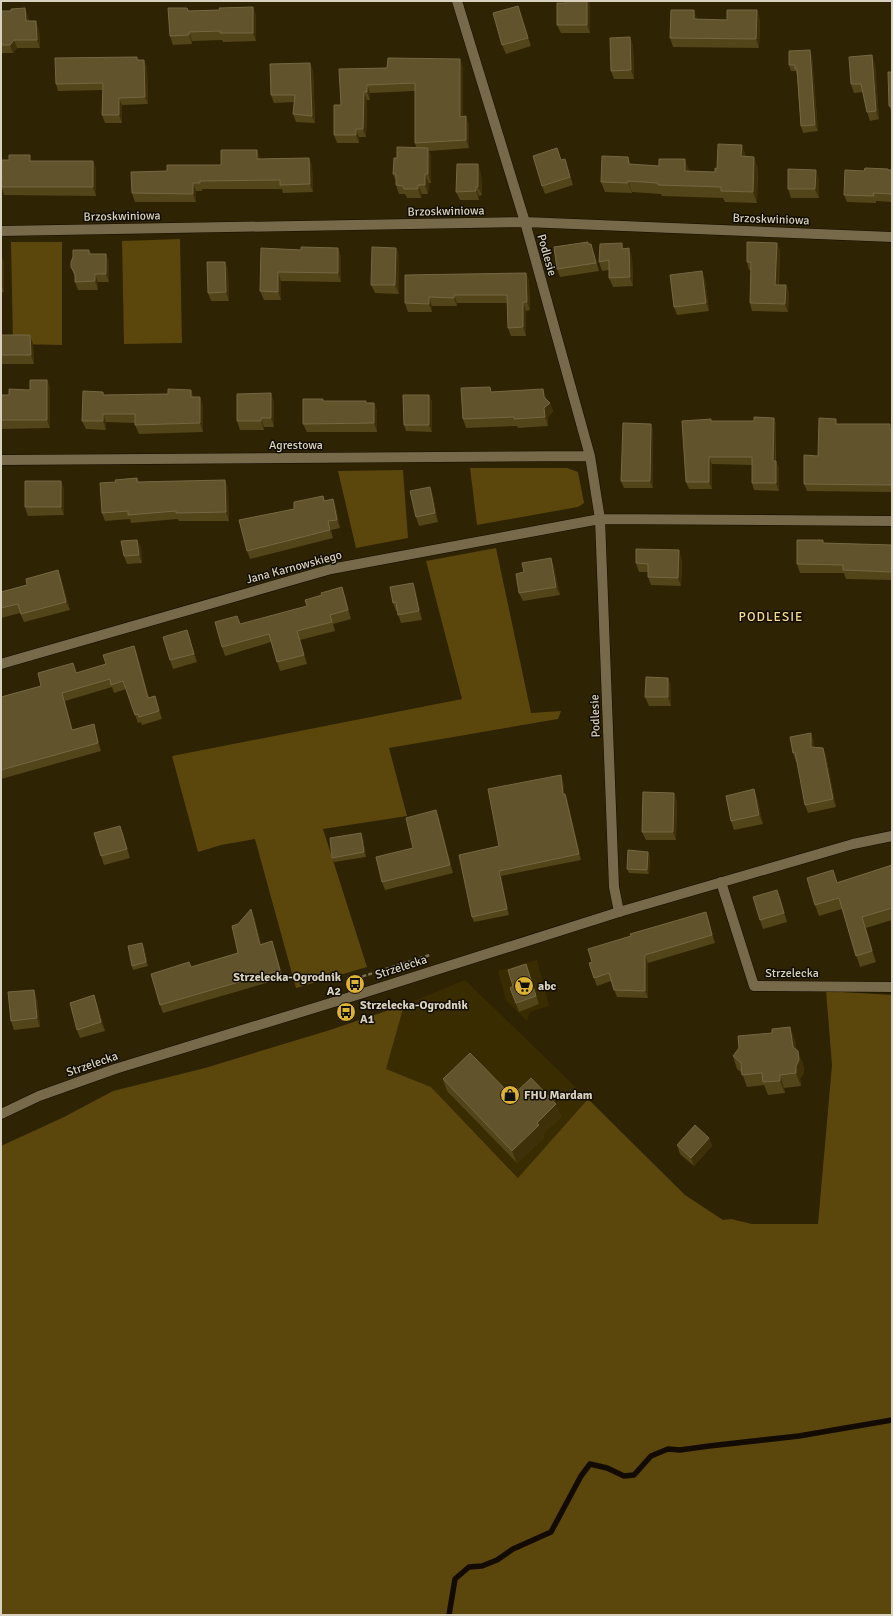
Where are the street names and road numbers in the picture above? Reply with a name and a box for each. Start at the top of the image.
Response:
street label: Brzoskwiniowa [407,203,485,220]
street label: Brzoskwiniowa [83,208,161,225]
street label: Brzoskwiniowa [732,211,810,228]
street label: Podlesie [533,232,560,278]
street label: Agrestowa [269,438,323,453]
street label: Jana Karnowskiego [245,547,344,587]
street label: Podlesie [587,694,604,738]
street label: Strzelecka [373,952,429,983]
street label: Strzelecka [765,966,819,981]
street label: Strzelecka [64,1049,120,1080]

